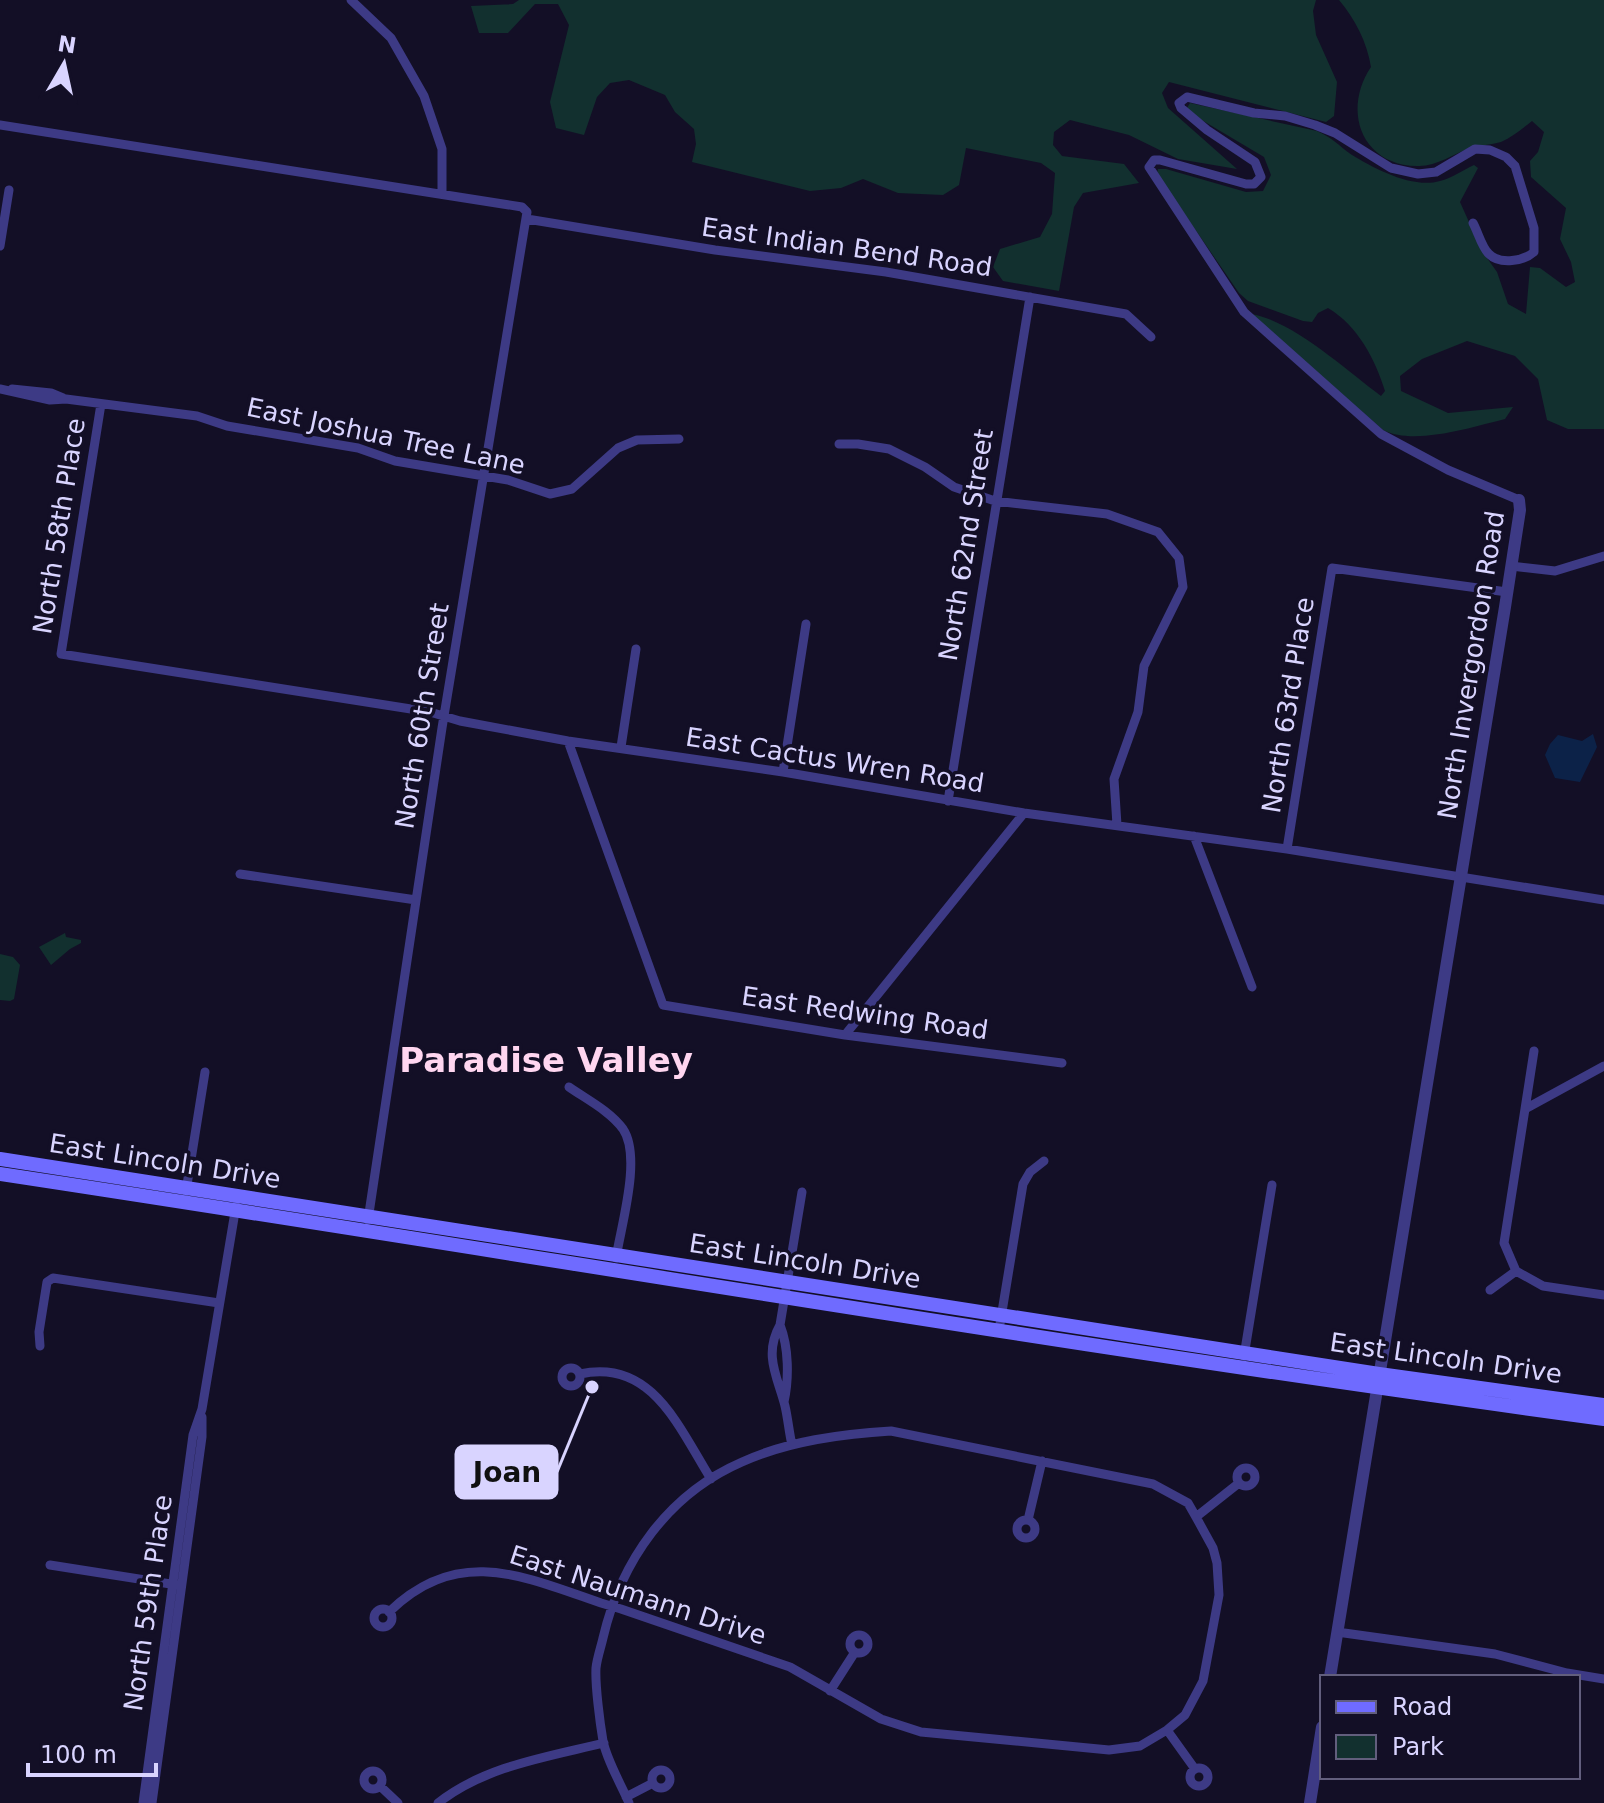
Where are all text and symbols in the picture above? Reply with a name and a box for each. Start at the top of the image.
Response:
north arrow [24,24,104,104]
text: N [56,31,78,59]
street label: East Indian Bend Road [700,212,994,282]
street label: East Joshua Tree Lane [244,392,528,480]
street label: North 58th Place [27,416,91,636]
street label: North 62nd Street [933,427,999,663]
street label: North Invergordon Road [1432,509,1510,821]
street label: North 63rd Place [1256,595,1320,815]
street label: North 60th Street [389,601,455,831]
street label: East Cactus Wren Road [684,722,986,798]
street label: East Redwing Road [740,981,990,1045]
district label: Paradise Valley [399,1040,693,1080]
street label: East Lincoln Drive [47,1128,283,1194]
street label: East Lincoln Drive [687,1228,923,1294]
street label: East Lincoln Drive [1328,1327,1564,1389]
callout: Joan [456,1446,557,1498]
text: Joan [471,1456,541,1489]
street label: North 59th Place [118,1493,178,1713]
street label: East Naumann Drive [506,1539,770,1651]
legend [1320,1675,1580,1779]
text: Road [1392,1693,1452,1721]
scale bar [28,1727,156,1777]
text: Park [1392,1733,1444,1761]
text: 100 m [40,1741,117,1769]

